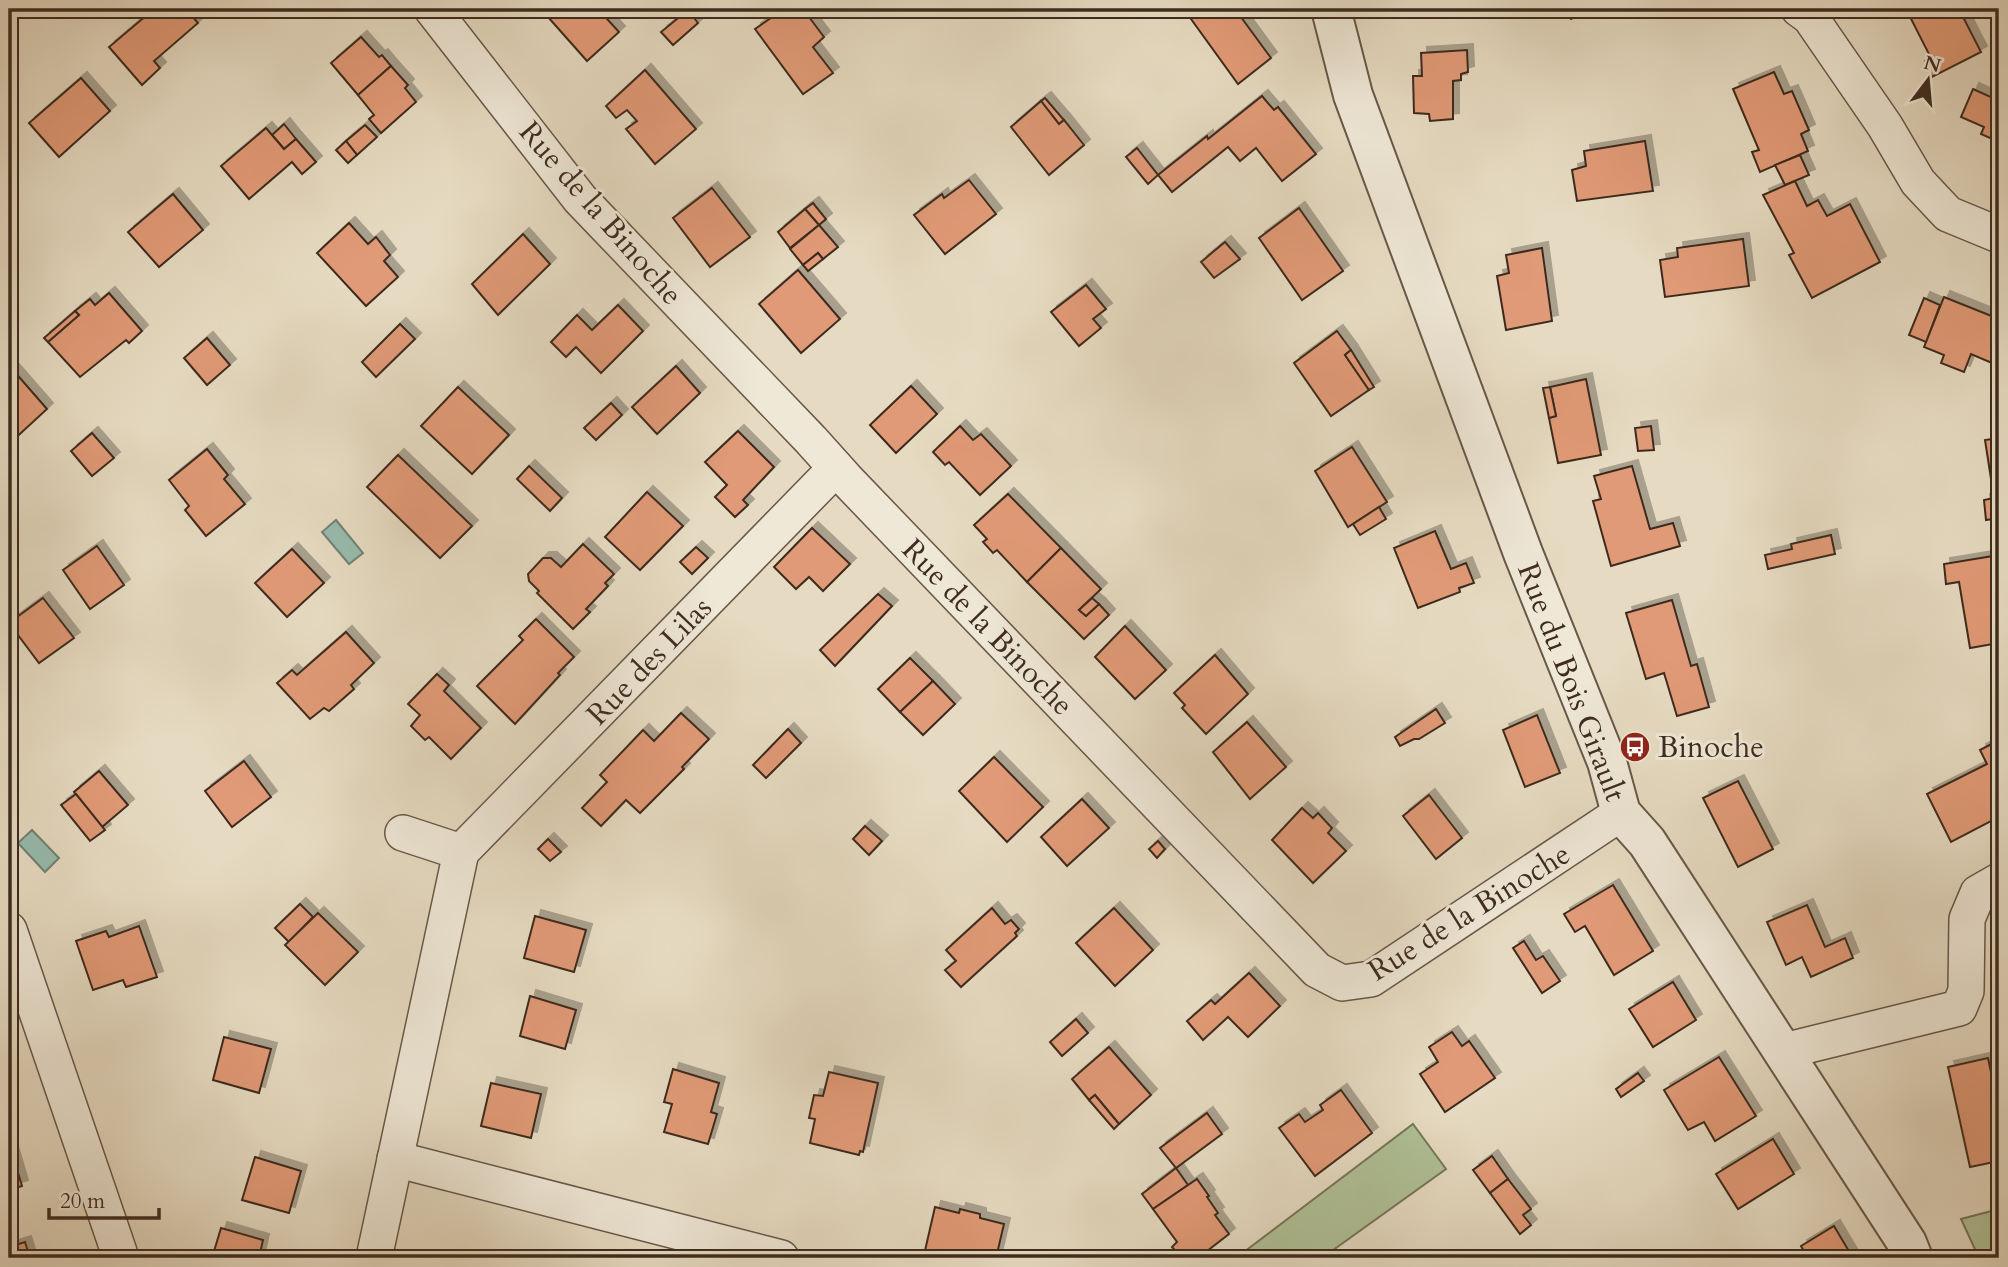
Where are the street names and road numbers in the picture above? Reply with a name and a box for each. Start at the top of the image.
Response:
street label: Rue de la Binoche [509,113,692,314]
street label: Rue de la Binoche [893,530,1083,725]
street label: Rue du Bois Girault [1507,557,1636,808]
street label: Rue des Lilas [578,588,721,735]
street label: Rue de la Binoche [1360,834,1578,991]

